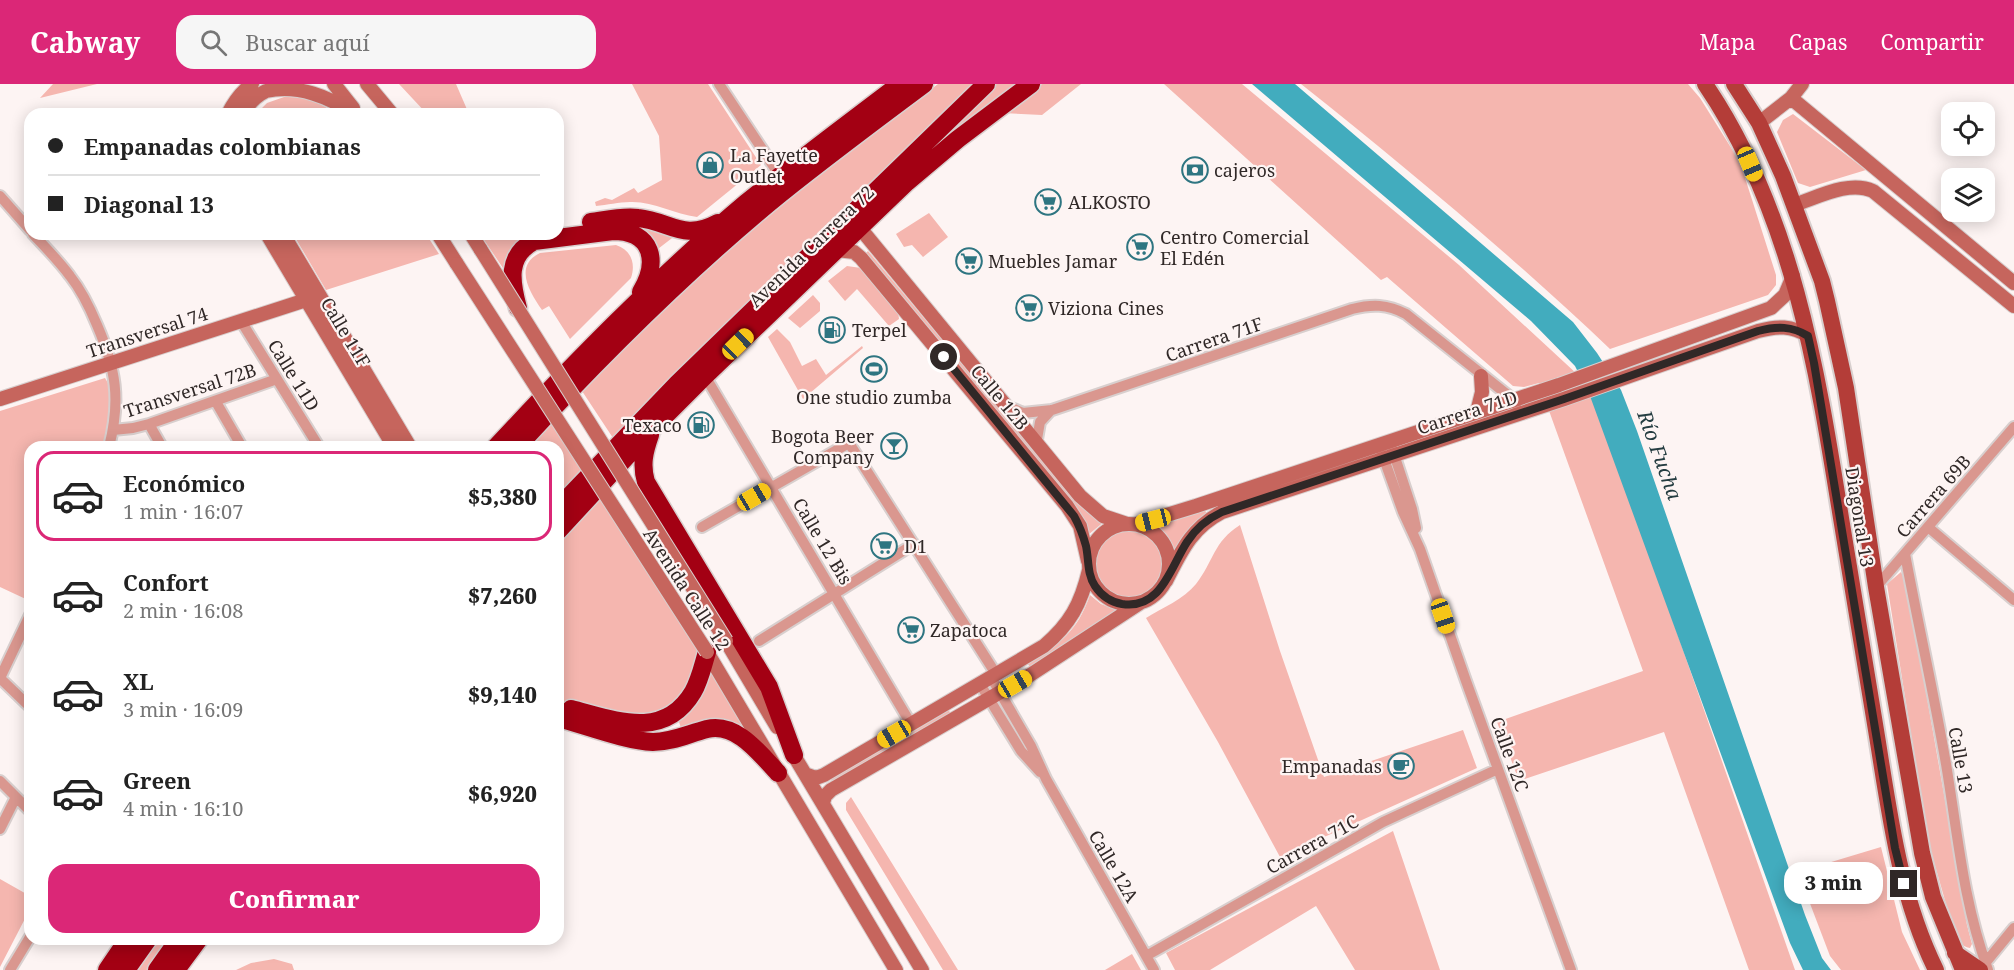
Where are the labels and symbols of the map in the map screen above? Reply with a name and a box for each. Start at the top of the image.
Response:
place label: La Fayette Outlet [730,143,818,188]
car [1735,144,1765,184]
shop icon: La Fayette Outlet [695,150,725,180]
bank icon: cajeros [1180,155,1210,185]
place label: cajeros [1214,158,1275,182]
street label: Avenida Carrera 72 [743,180,879,312]
supermarket icon: ALKOSTO [1033,187,1063,217]
place label: ALKOSTO [1068,190,1151,214]
place label: Centro Comercial El Edén [1160,225,1309,270]
supermarket icon: Centro Comercial El Edén [1125,232,1155,262]
supermarket icon: Muebles Jamar [954,246,984,276]
place label: Muebles Jamar [988,249,1118,273]
street label: Calle 11F [316,293,376,371]
supermarket icon: Viziona Cines [1014,293,1044,323]
place label: Viziona Cines [1048,296,1164,320]
street label: Transversal 74 [83,301,211,363]
street label: Carrera 71F [1162,311,1266,367]
fuel station icon: Terpel [817,315,847,345]
place label: Terpel [852,318,907,342]
car [719,325,757,363]
street label: Calle 11D [263,335,325,415]
route start [930,343,957,370]
sports icon: One studio zumba [859,354,889,384]
street label: Transversal 72B [121,357,259,423]
street label: Calle 12B [966,359,1034,435]
place label: One studio zumba [796,385,952,409]
street label: Carrera 71D [1414,385,1520,439]
water label: Río Fucha [1631,406,1689,504]
fuel station icon: Texaco [686,410,716,440]
place label: Texaco [622,413,682,437]
place label: Bogota Beer Company [771,424,875,469]
bar icon: Bogota Beer Company [879,431,909,461]
street label: Carrera 69B [1890,449,1976,543]
street label: Diagonal 13 [1840,465,1880,569]
car [734,480,774,514]
street label: Calle 12 Bis [788,493,858,589]
car [1133,507,1173,533]
street label: Avenida Calle 12 [638,523,736,655]
supermarket icon: D1 [869,531,899,561]
place label: D1 [904,534,927,558]
car [1429,596,1457,636]
supermarket icon: Zapatoca [896,615,926,645]
place label: Zapatoca [930,618,1008,642]
car [995,667,1035,701]
street label: Calle 12C [1485,713,1535,795]
car [874,717,914,751]
street label: Calle 13 [1943,725,1979,795]
cafe icon: Empanadas [1386,751,1416,781]
place label: Empanadas [1282,754,1382,778]
street label: Carrera 71C [1262,809,1362,879]
street label: Calle 12A [1084,826,1144,907]
callout: 3 min [1784,863,1883,905]
route end [1890,870,1917,897]

